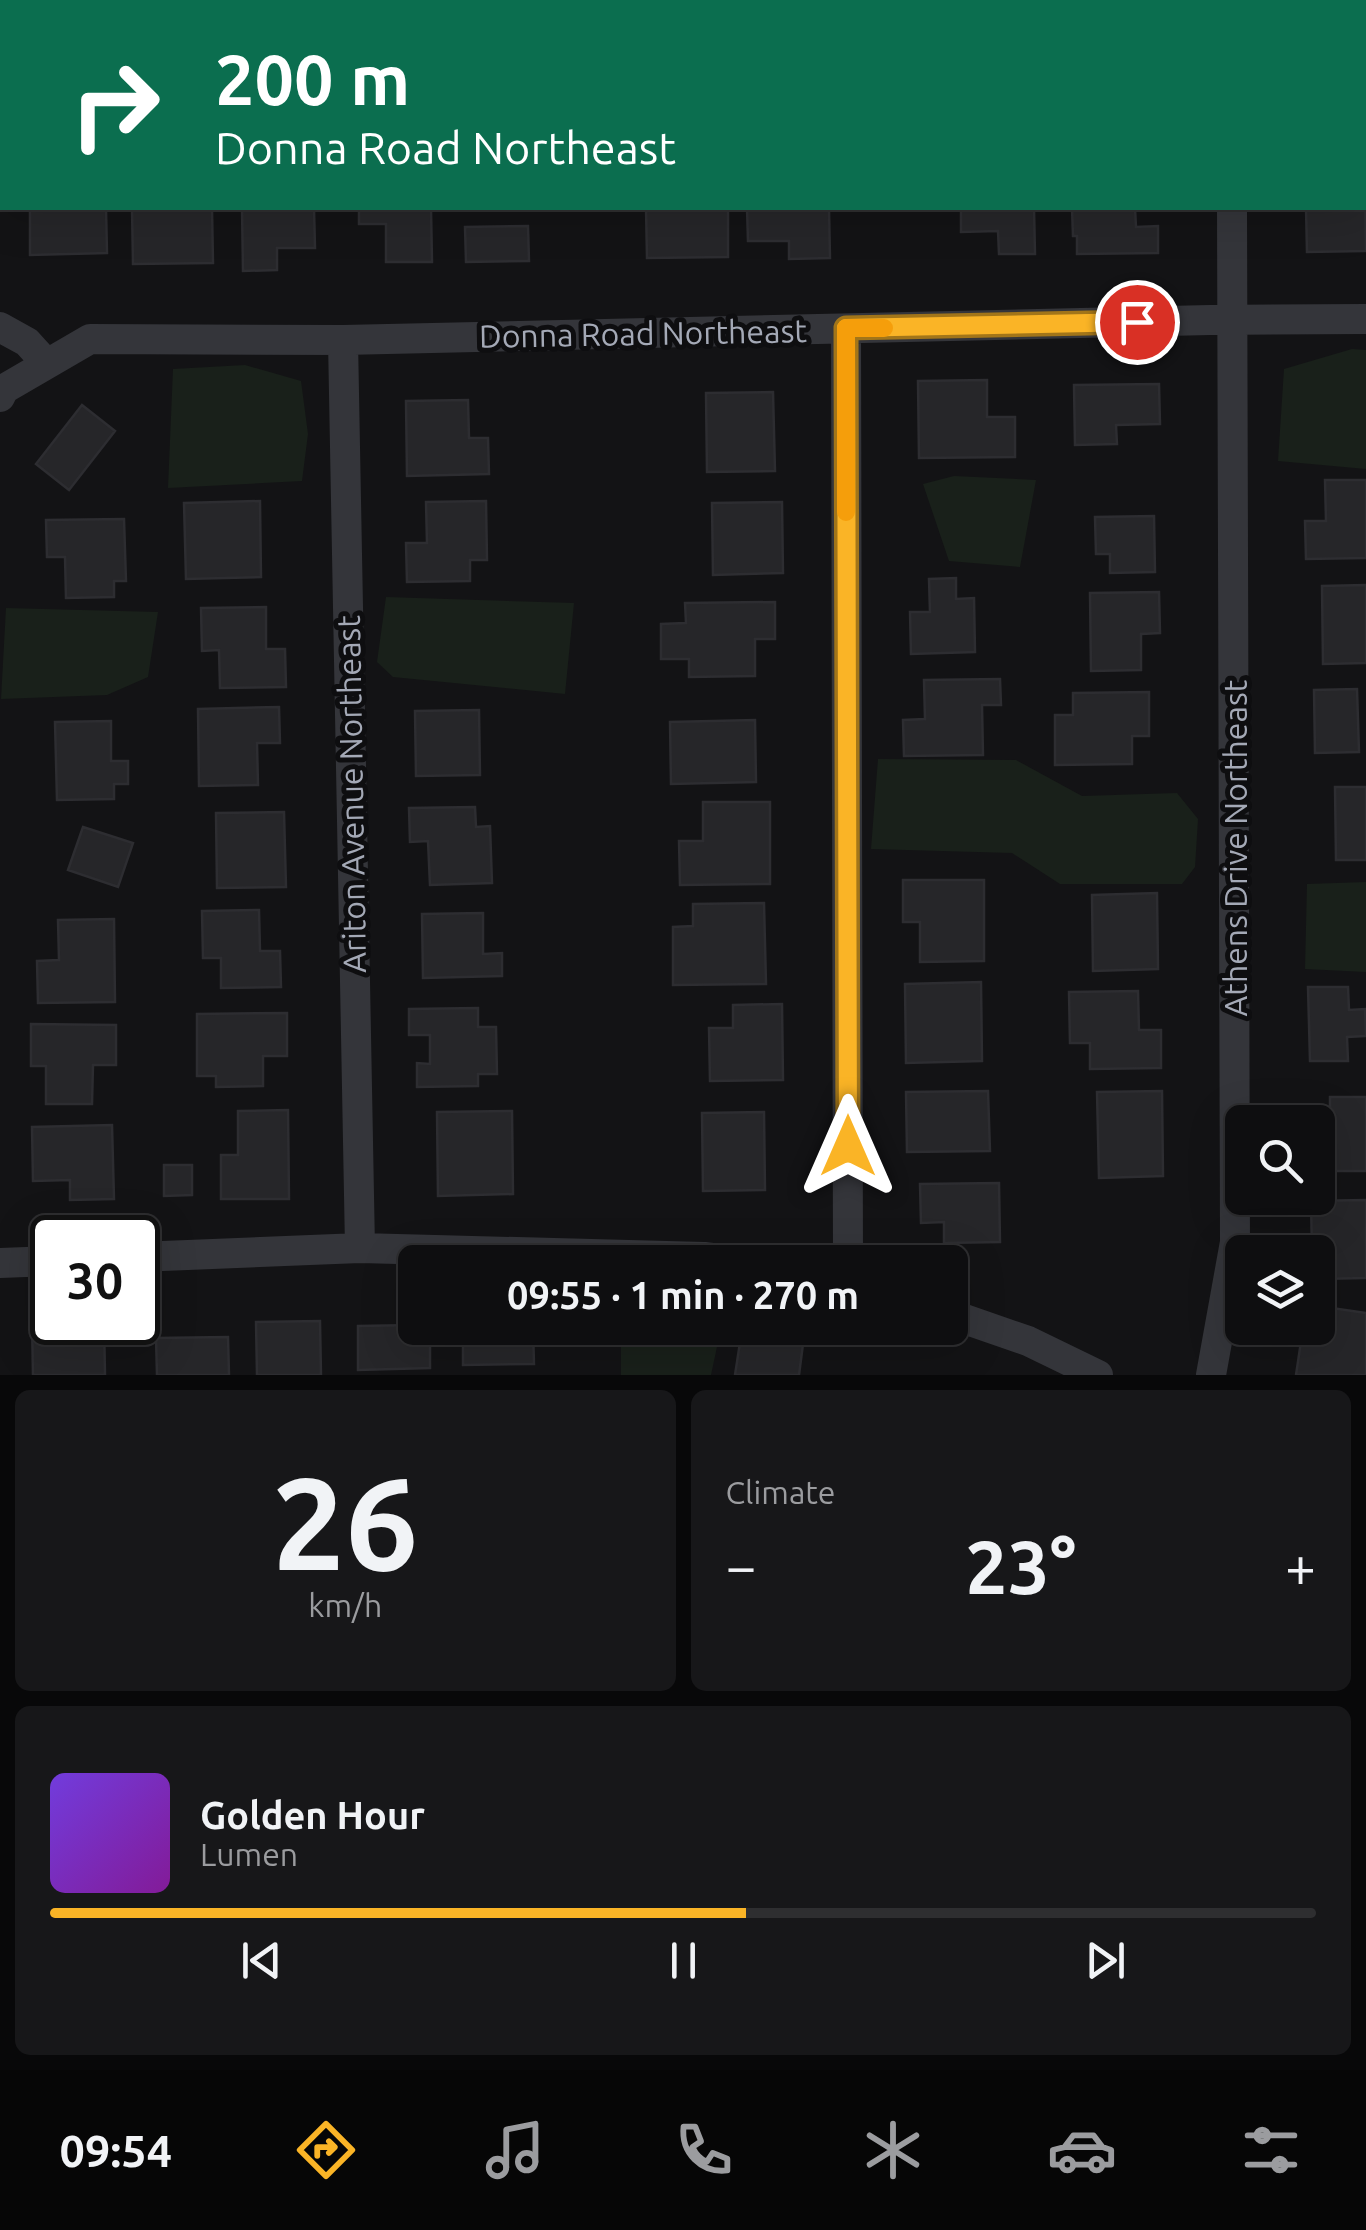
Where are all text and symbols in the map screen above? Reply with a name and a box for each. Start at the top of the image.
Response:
icon: right [50,40,180,170]
text: 200 m [215,40,410,118]
text: Donna Road Northeast [215,122,676,173]
pin [1095,280,1180,365]
icon: arrive [1110,295,1165,350]
street label: Donna Road Northeast [479,312,808,354]
street label: Ariton Avenue Northeast [330,614,372,973]
street label: Athens Drive Northeast [1217,679,1253,1016]
position arrow [796,1094,900,1198]
map controls [1225,1105,1335,1345]
button: search [1225,1105,1335,1215]
speed limit sign: 30 [30,1215,160,1345]
button: layers [1225,1235,1335,1345]
text: 09:55 · 1 min · 270 m [507,1274,859,1316]
text: 26 [272,1449,419,1595]
text: Climate [726,1474,836,1510]
text: 23° [965,1524,1076,1608]
text: − [726,1535,757,1596]
text: + [1285,1535,1316,1596]
text: km/h [308,1587,382,1623]
text: Golden Hour [200,1794,425,1836]
text: Lumen [200,1836,298,1872]
icon: previous [234,1933,289,1988]
icon: pause [656,1933,711,1988]
icon: next [1078,1933,1133,1988]
icon: directions [291,2115,361,2185]
icon: music [480,2115,550,2185]
icon: phone [669,2115,739,2185]
icon: climate [858,2115,928,2185]
icon: car [1047,2115,1117,2185]
icon: filters [1236,2115,1306,2185]
text: 09:54 [60,2125,172,2176]

